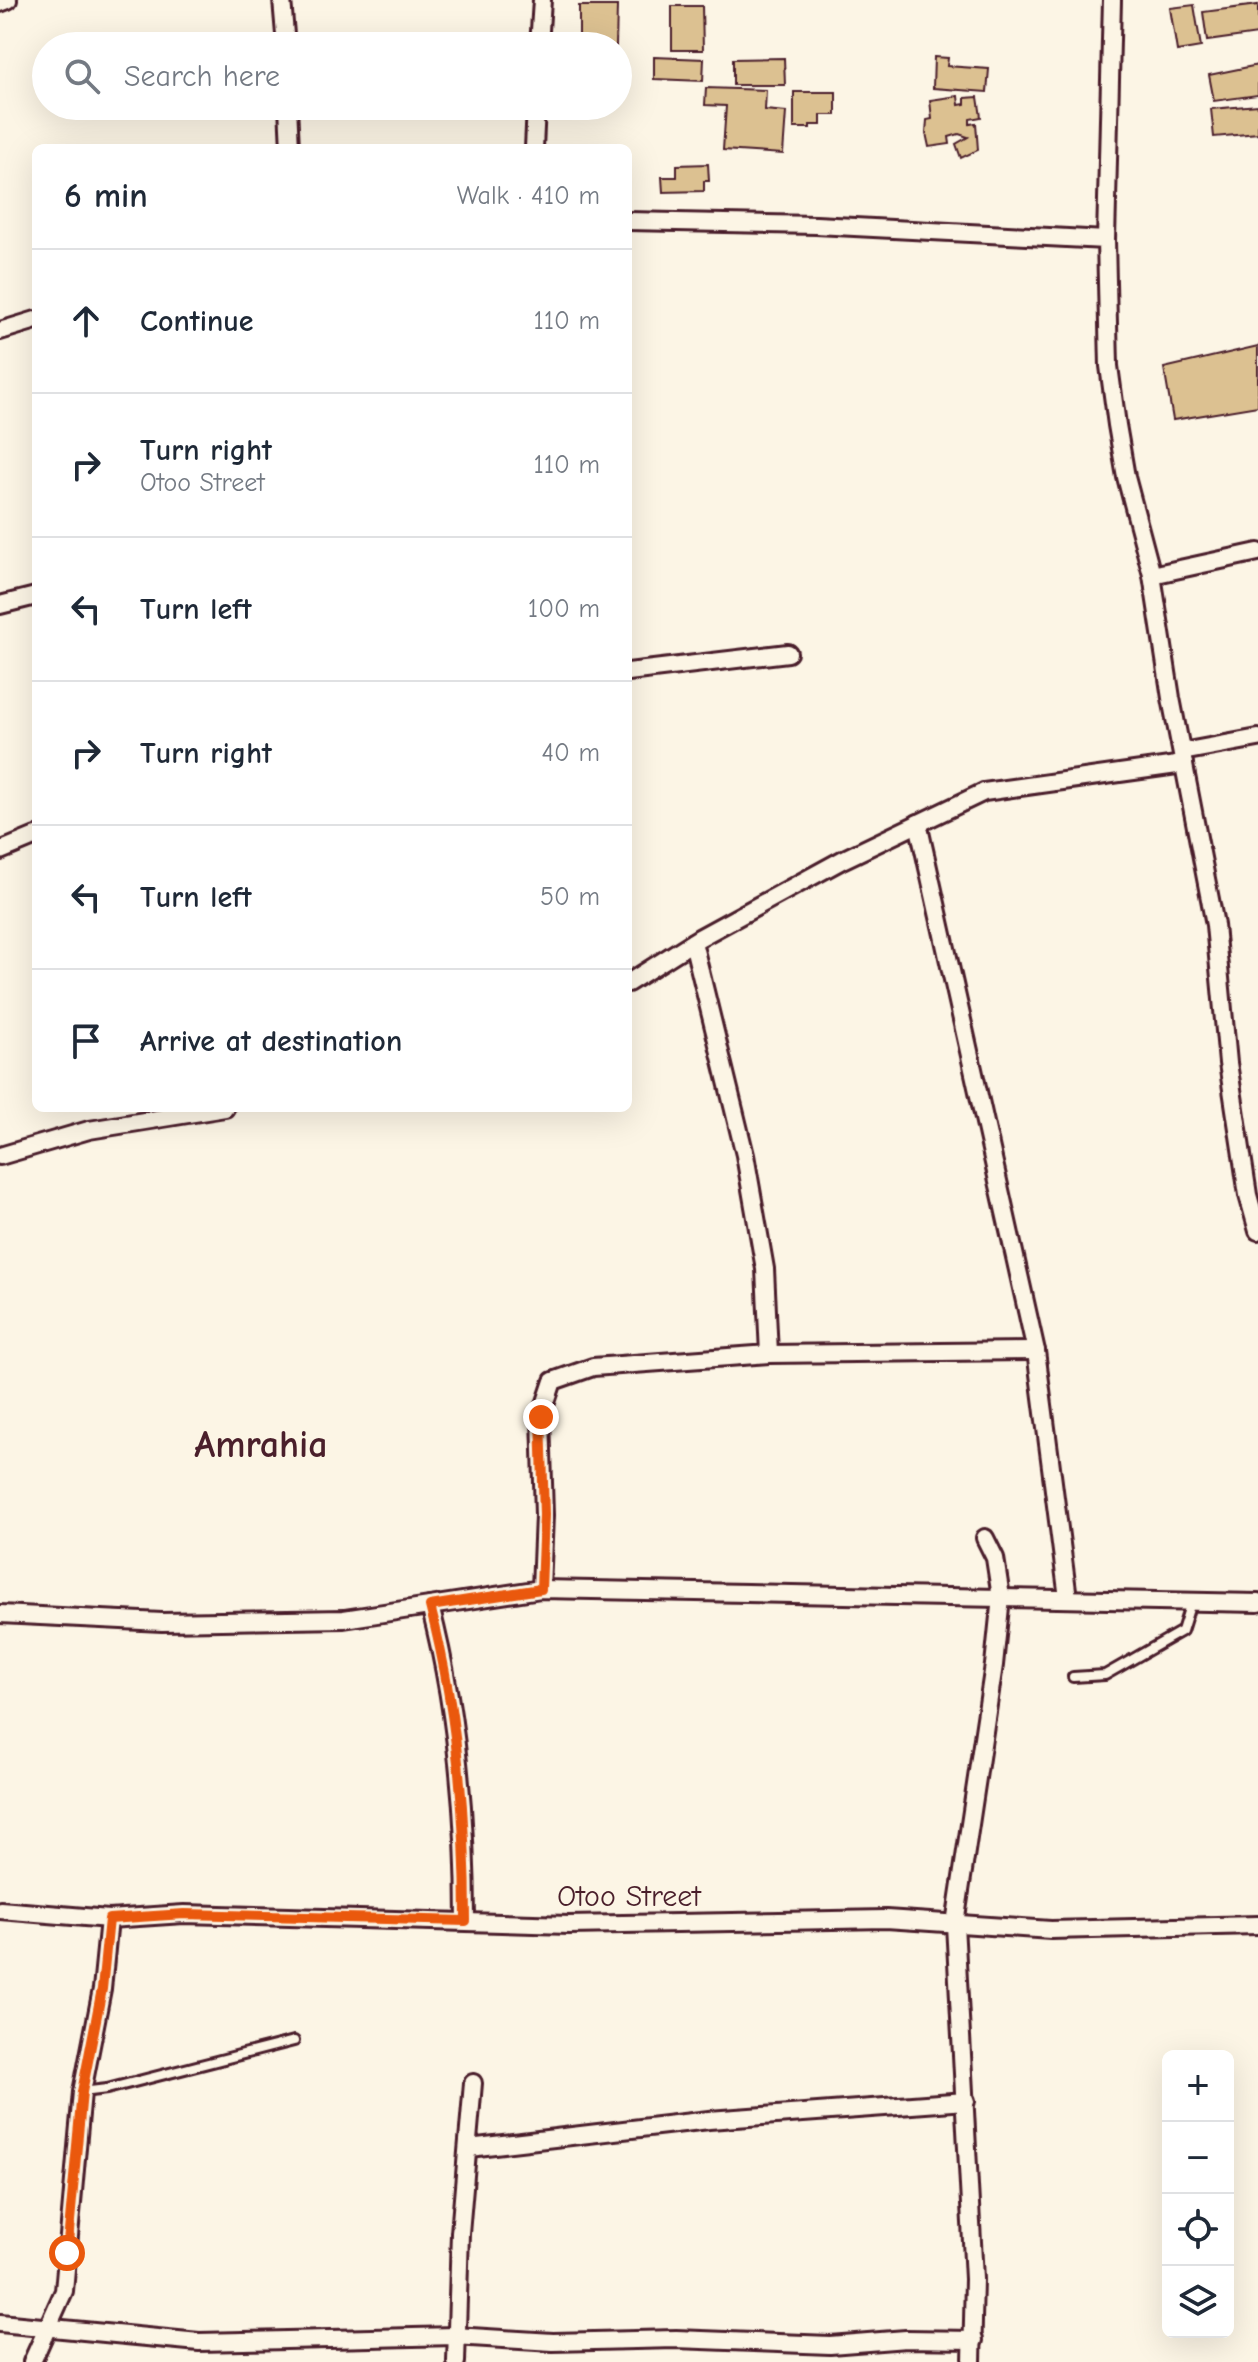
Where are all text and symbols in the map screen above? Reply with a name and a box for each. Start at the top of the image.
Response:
search box [32,32,632,120]
icon: search [60,54,104,98]
text: Search here [124,59,280,94]
text: 6 min [64,176,148,216]
text: Walk · 410 m [457,181,600,211]
icon: ahead [64,299,108,343]
text: Continue [140,304,254,339]
text: 110 m [533,306,600,336]
text: Turn right [140,433,272,468]
icon: right [64,443,108,487]
text: 110 m [533,450,600,480]
text: Otoo Street [140,468,265,498]
icon: left [64,587,108,631]
text: Turn left [140,592,252,627]
text: 100 m [528,594,600,624]
icon: right [64,731,108,775]
text: Turn right [140,736,272,771]
text: 40 m [541,738,600,768]
icon: left [64,875,108,919]
text: Turn left [140,880,252,915]
text: 50 m [540,882,600,912]
icon: arrive [64,1019,108,1063]
text: Arrive at destination [140,1024,402,1059]
route end [523,1399,559,1435]
district label: Amrahia [194,1423,328,1467]
street label: Otoo Street [557,1879,702,1914]
map controls [1162,2050,1234,2338]
button: + [1162,2050,1234,2122]
button: − [1162,2122,1234,2194]
button: locate [1162,2194,1234,2266]
route start [49,2235,85,2271]
button: layers [1162,2266,1234,2338]

